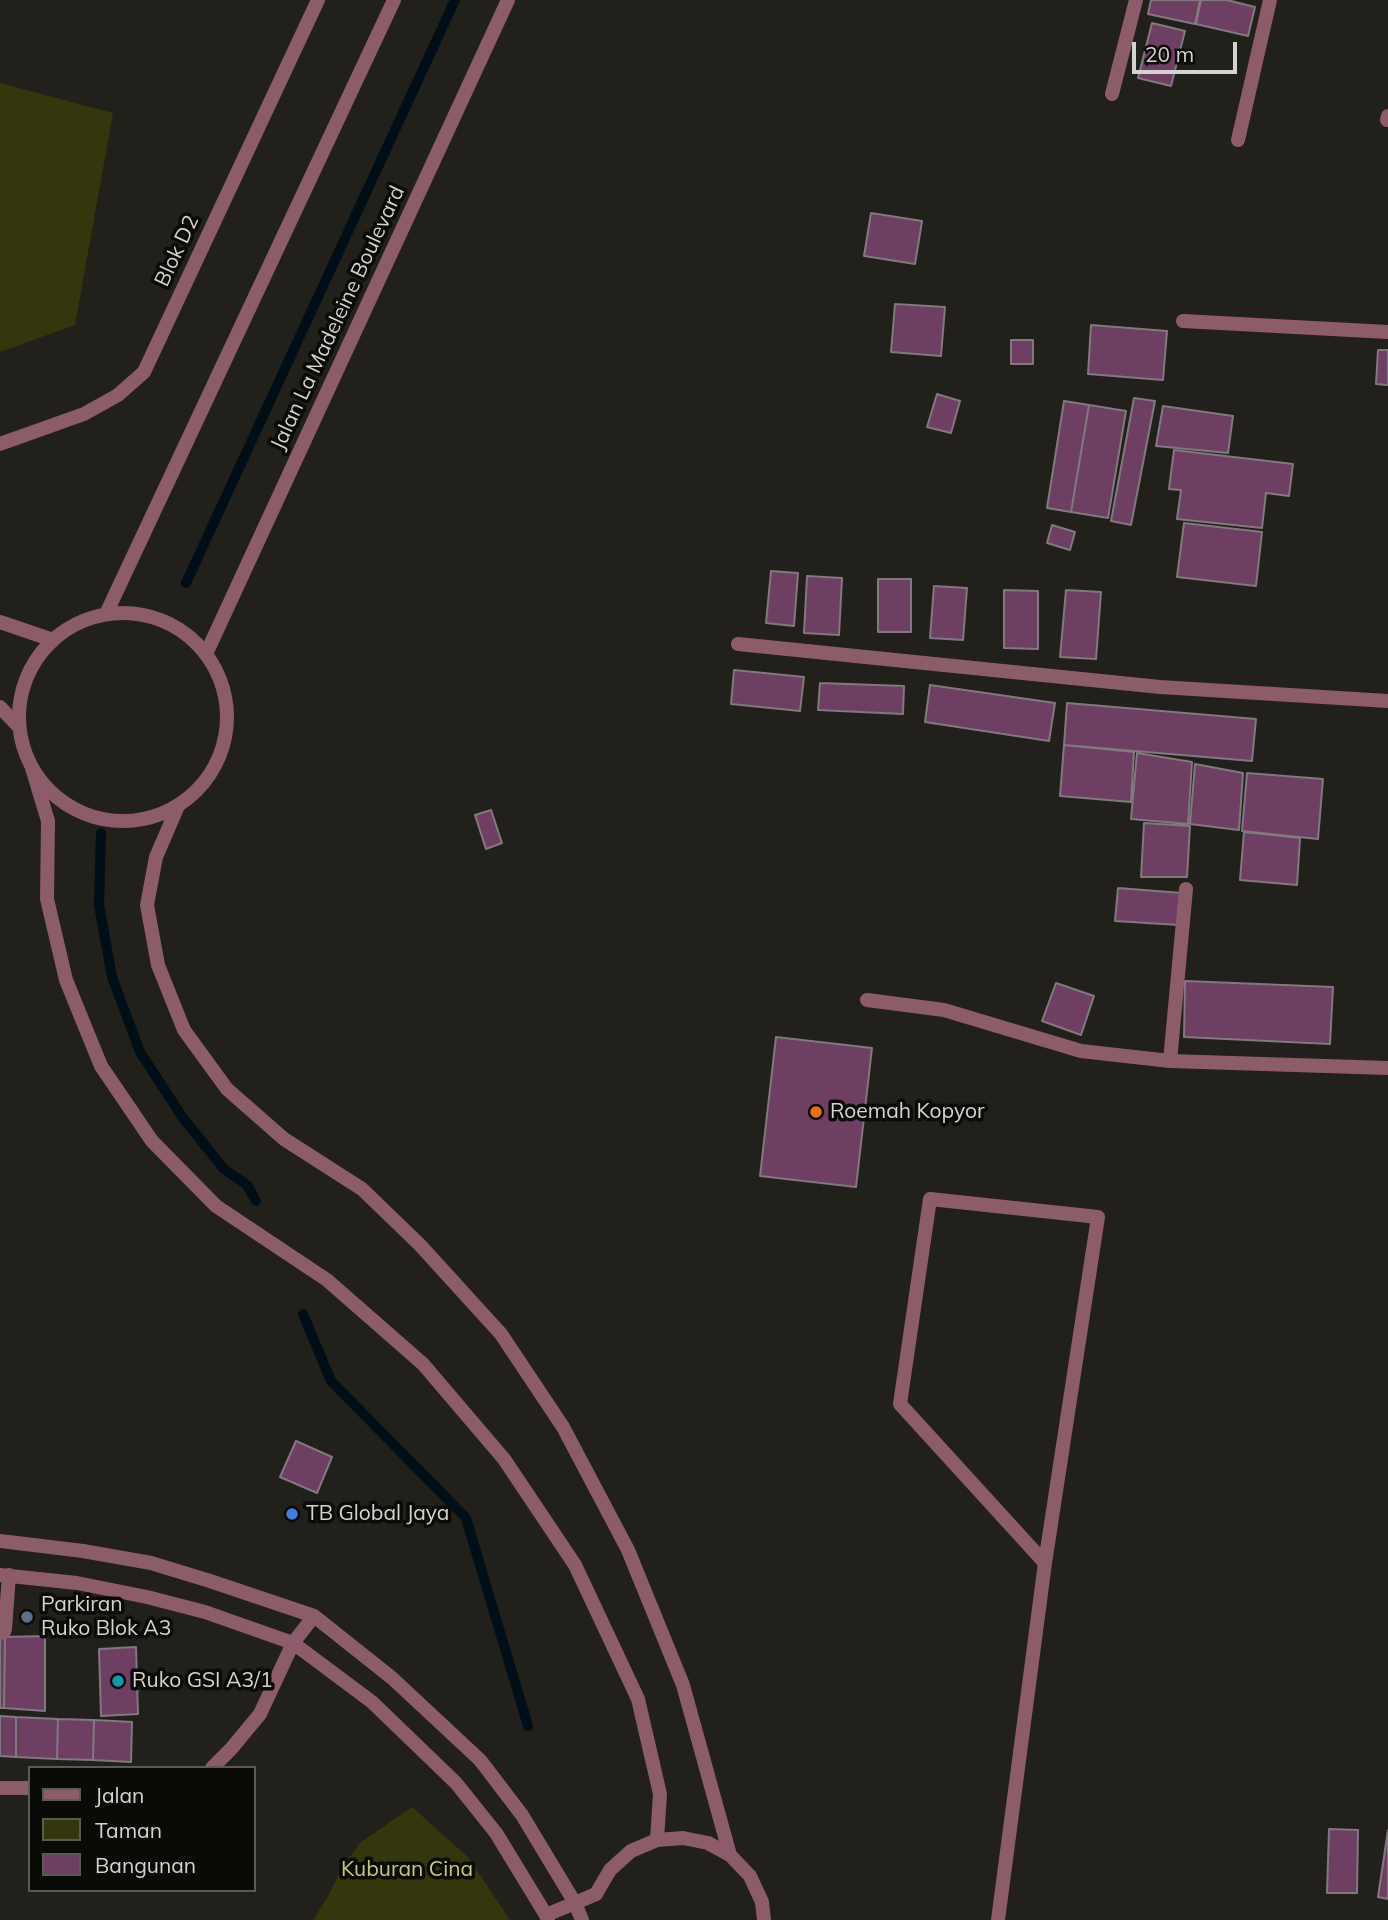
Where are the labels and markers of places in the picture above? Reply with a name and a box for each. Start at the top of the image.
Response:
place label: Roemah Kopyor [830,1099,985,1125]
marker: Roemah Kopyor [808,1104,824,1120]
place label: TB Global Jaya [306,1501,449,1527]
marker: TB Global Jaya [284,1506,300,1522]
place label: Parkiran Ruko Blok A3 [41,1592,171,1642]
marker: Parkiran Ruko Blok A3 [19,1609,35,1625]
place label: Ruko GSI A3/1 [132,1668,273,1694]
marker: Ruko GSI A3/1 [110,1673,126,1689]

